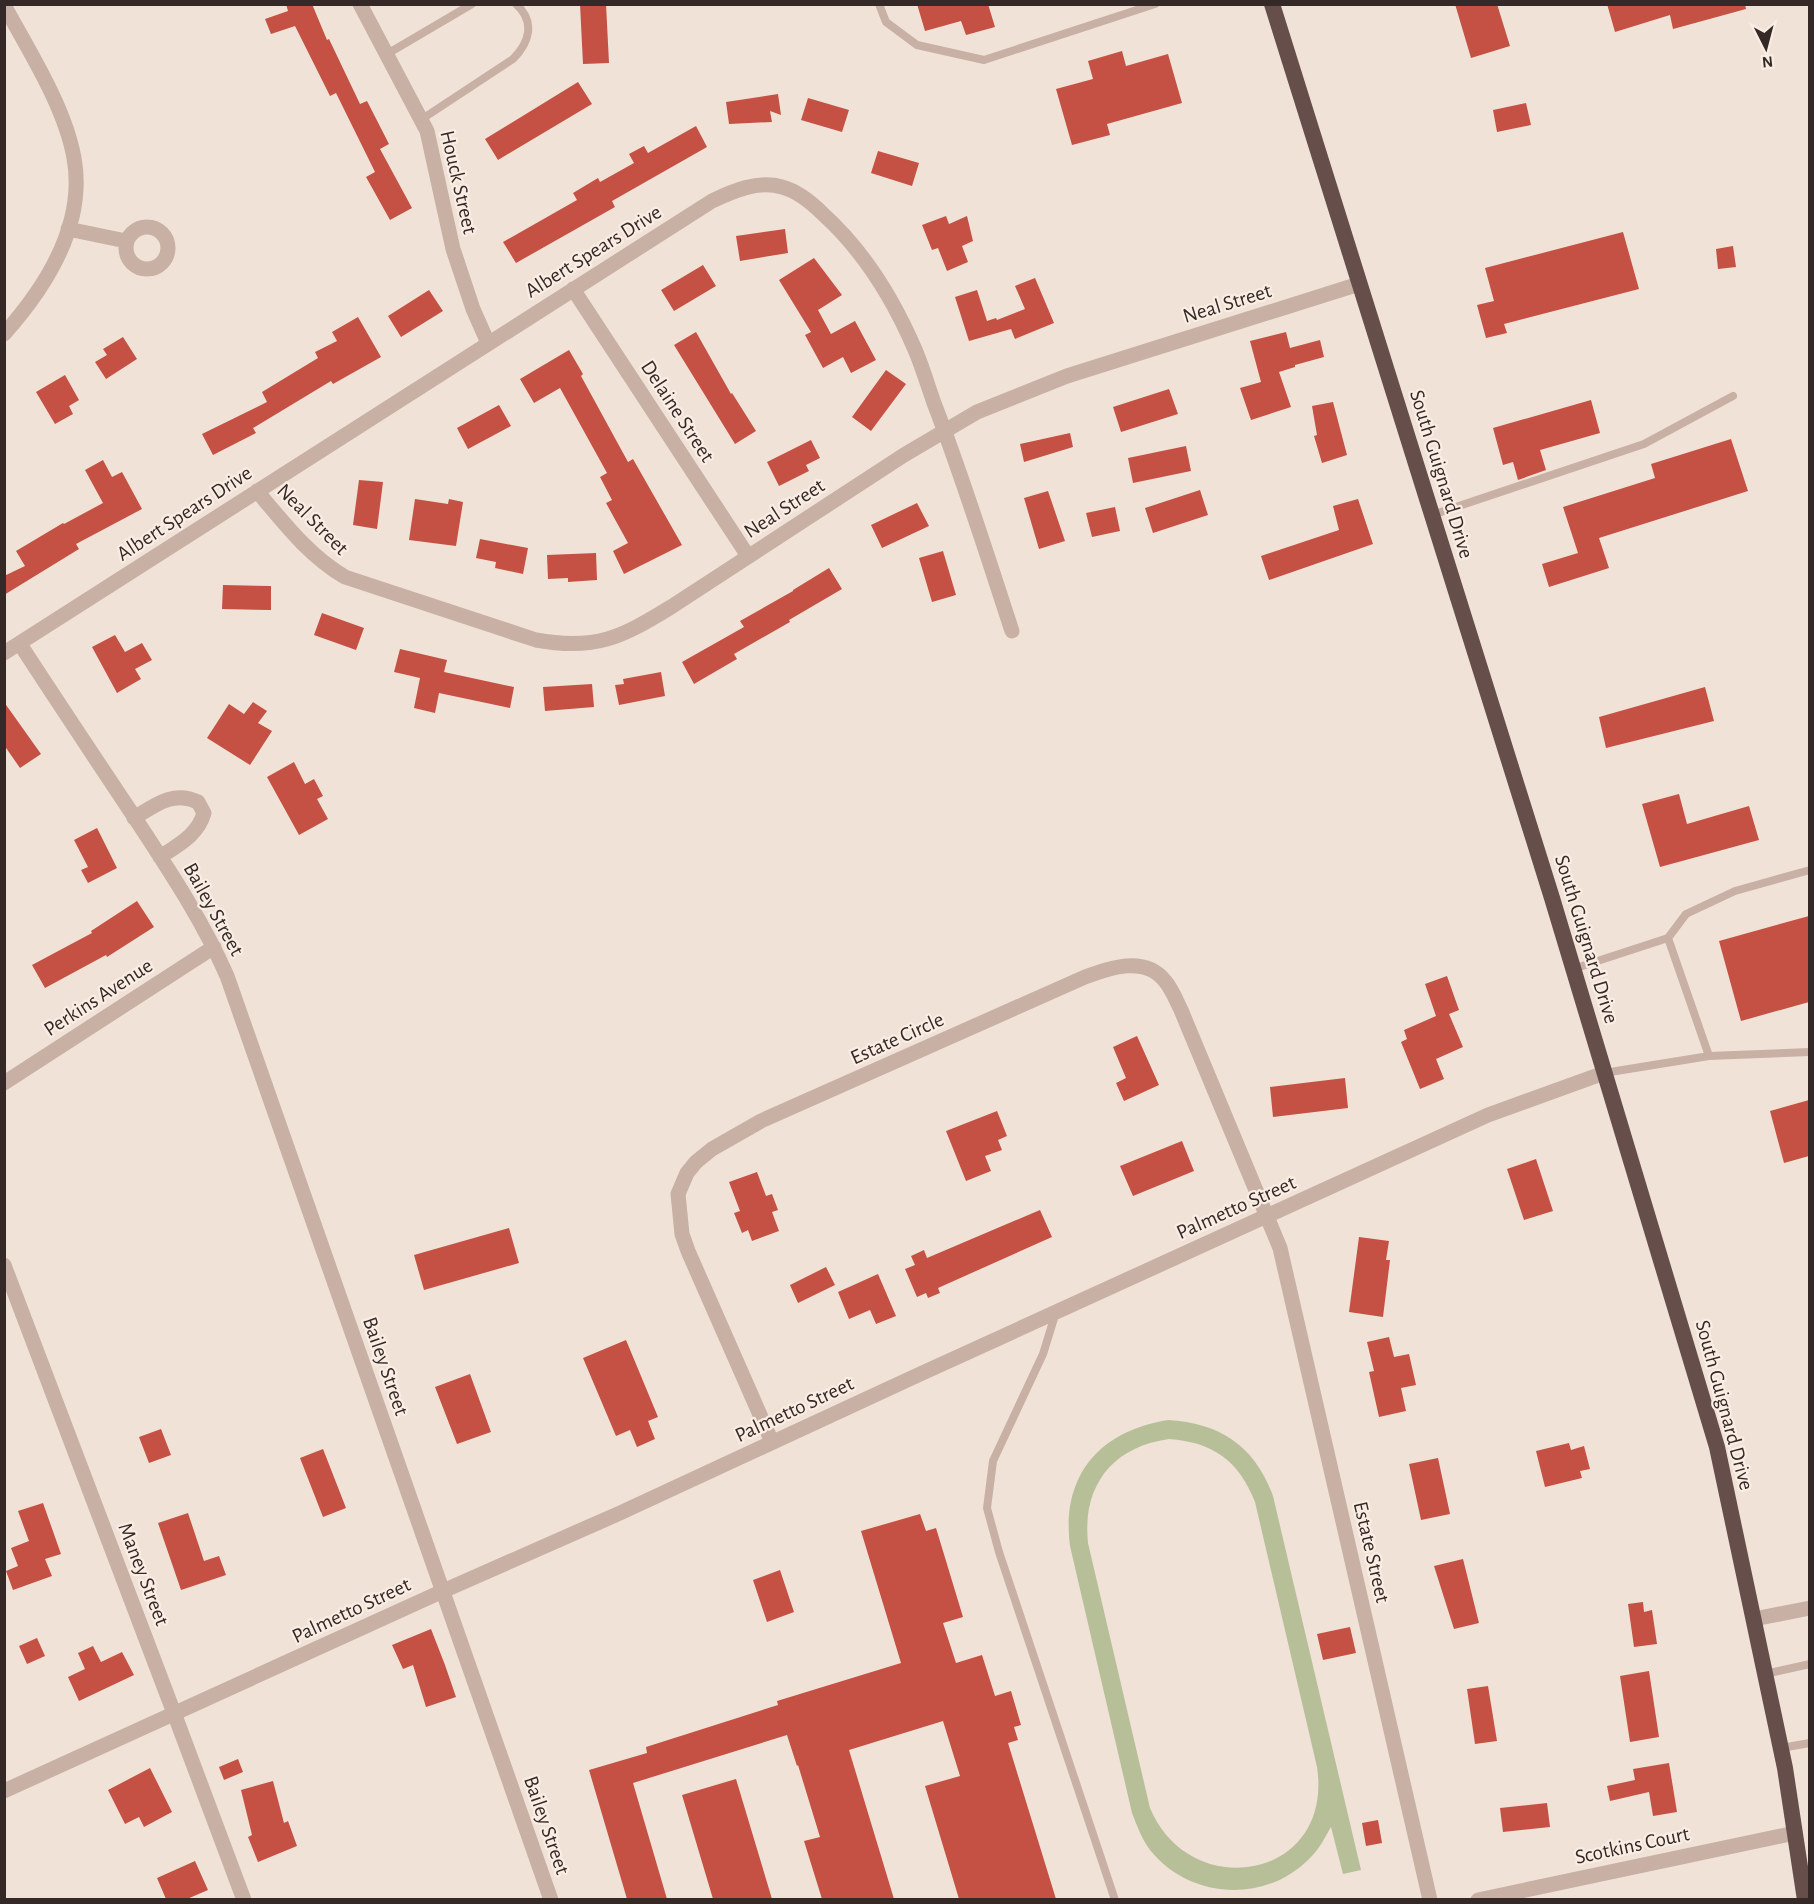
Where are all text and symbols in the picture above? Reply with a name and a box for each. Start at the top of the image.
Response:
north arrow [1736,18,1796,78]
text: N [1761,53,1774,70]
street label: Houck Street [436,128,481,236]
street label: Albert Spears Drive [521,201,665,302]
street label: Neal Street [1180,280,1274,327]
street label: Delaine Street [637,357,718,466]
street label: South Guignard Drive [1406,387,1477,561]
street label: Albert Spears Drive [113,462,255,565]
street label: Neal Street [740,475,829,542]
street label: Neal Street [273,480,353,559]
street label: South Guignard Drive [1551,852,1622,1026]
street label: Bailey Street [179,859,248,960]
street label: Perkins Avenue [40,955,156,1040]
street label: Estate Circle [847,1009,947,1068]
street label: Palmetto Street [1173,1172,1299,1243]
street label: Bailey Street [359,1314,412,1418]
street label: South Guignard Drive [1692,1318,1757,1492]
street label: Palmetto Street [732,1373,857,1446]
street label: Estate Street [1350,1499,1393,1605]
street label: Maney Street [114,1520,173,1629]
street label: Palmetto Street [289,1574,414,1647]
street label: Bailey Street [520,1773,573,1877]
street label: Scotkins Court [1573,1823,1691,1868]

